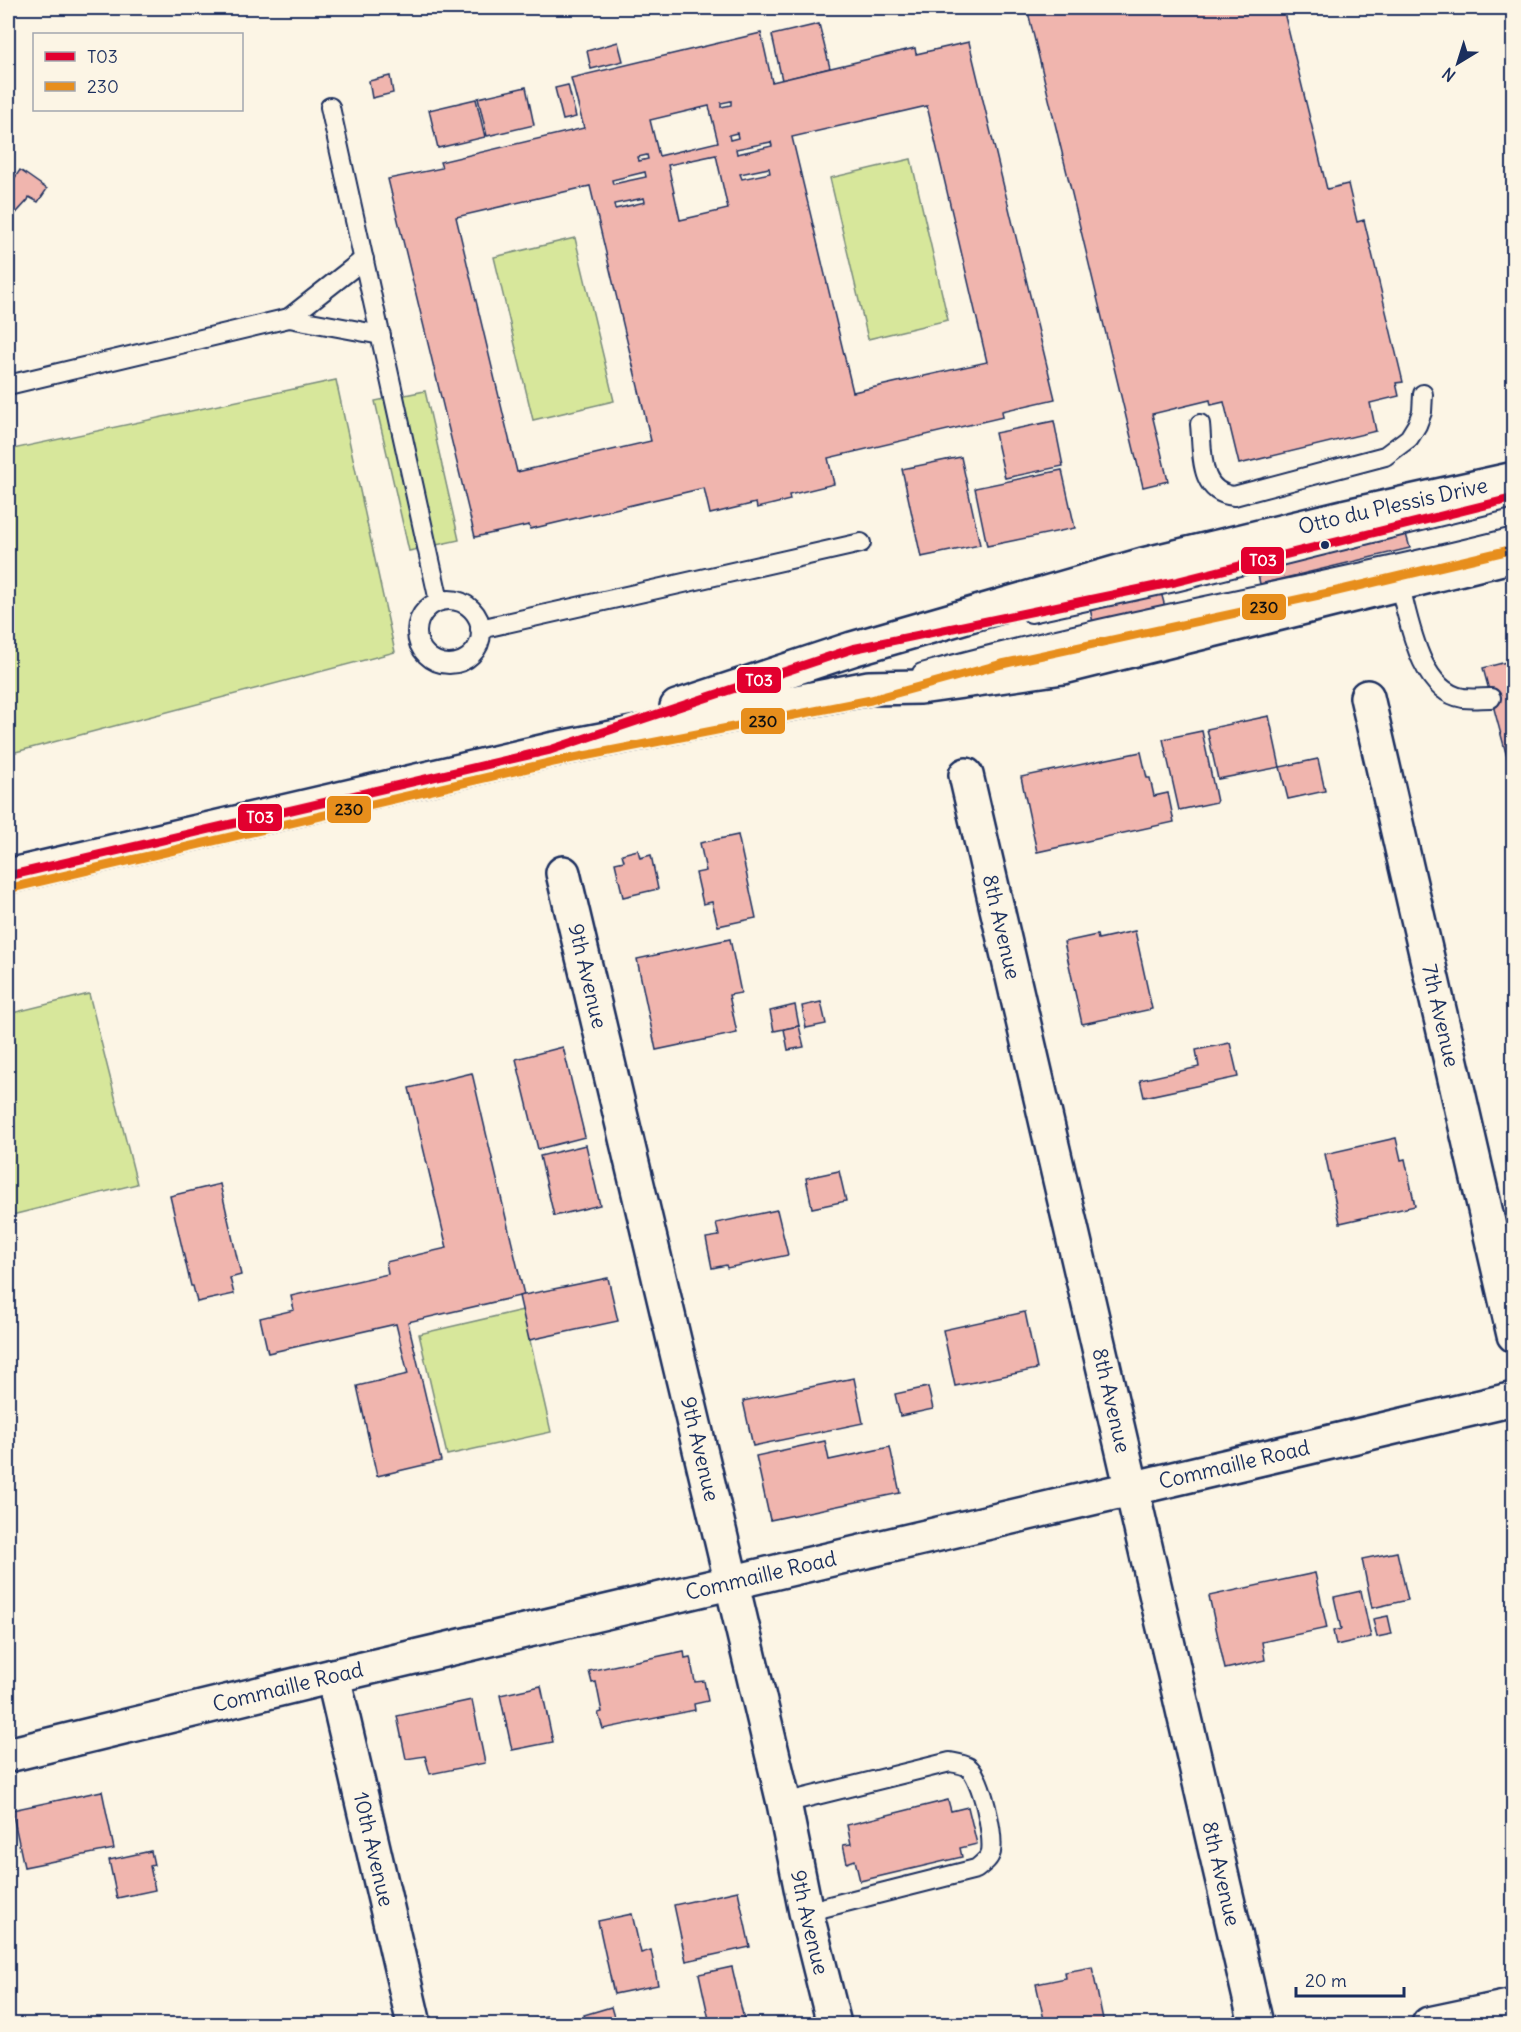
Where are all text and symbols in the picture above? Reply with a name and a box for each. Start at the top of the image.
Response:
legend [33,33,243,111]
north arrow [1428,33,1488,93]
text: T03 [87,45,118,68]
text: N [1438,64,1459,86]
text: 230 [87,75,119,98]
street label: Otto du Plessis Drive [1295,471,1490,540]
unlabelled marker [1319,539,1331,551]
line badge: T03 [1240,546,1285,575]
text: T03 [1249,550,1277,570]
line badge: 230 [1241,593,1287,621]
text: 230 [1250,597,1278,617]
line badge: T03 [736,666,782,694]
text: T03 [745,670,773,690]
line badge: 230 [740,707,786,735]
text: 230 [749,711,777,731]
line badge: 230 [326,795,372,824]
text: 230 [335,799,363,819]
line badge: T03 [237,803,283,832]
text: T03 [246,807,274,827]
street label: 8th Avenue [977,872,1027,982]
street label: 9th Avenue [563,921,613,1031]
street label: 7th Avenue [1416,961,1466,1070]
street label: 8th Avenue [1086,1345,1137,1455]
street label: 9th Avenue [675,1394,726,1504]
street label: Commaille Road [1156,1433,1312,1495]
street label: Commaille Road [683,1544,839,1606]
street label: Commaille Road [210,1655,366,1718]
street label: 10th Avenue [347,1789,400,1909]
street label: 8th Avenue [1196,1819,1247,1929]
street label: 9th Avenue [785,1868,835,1977]
scale bar [1296,1960,1404,1998]
text: 20 m [1305,1969,1347,1992]

